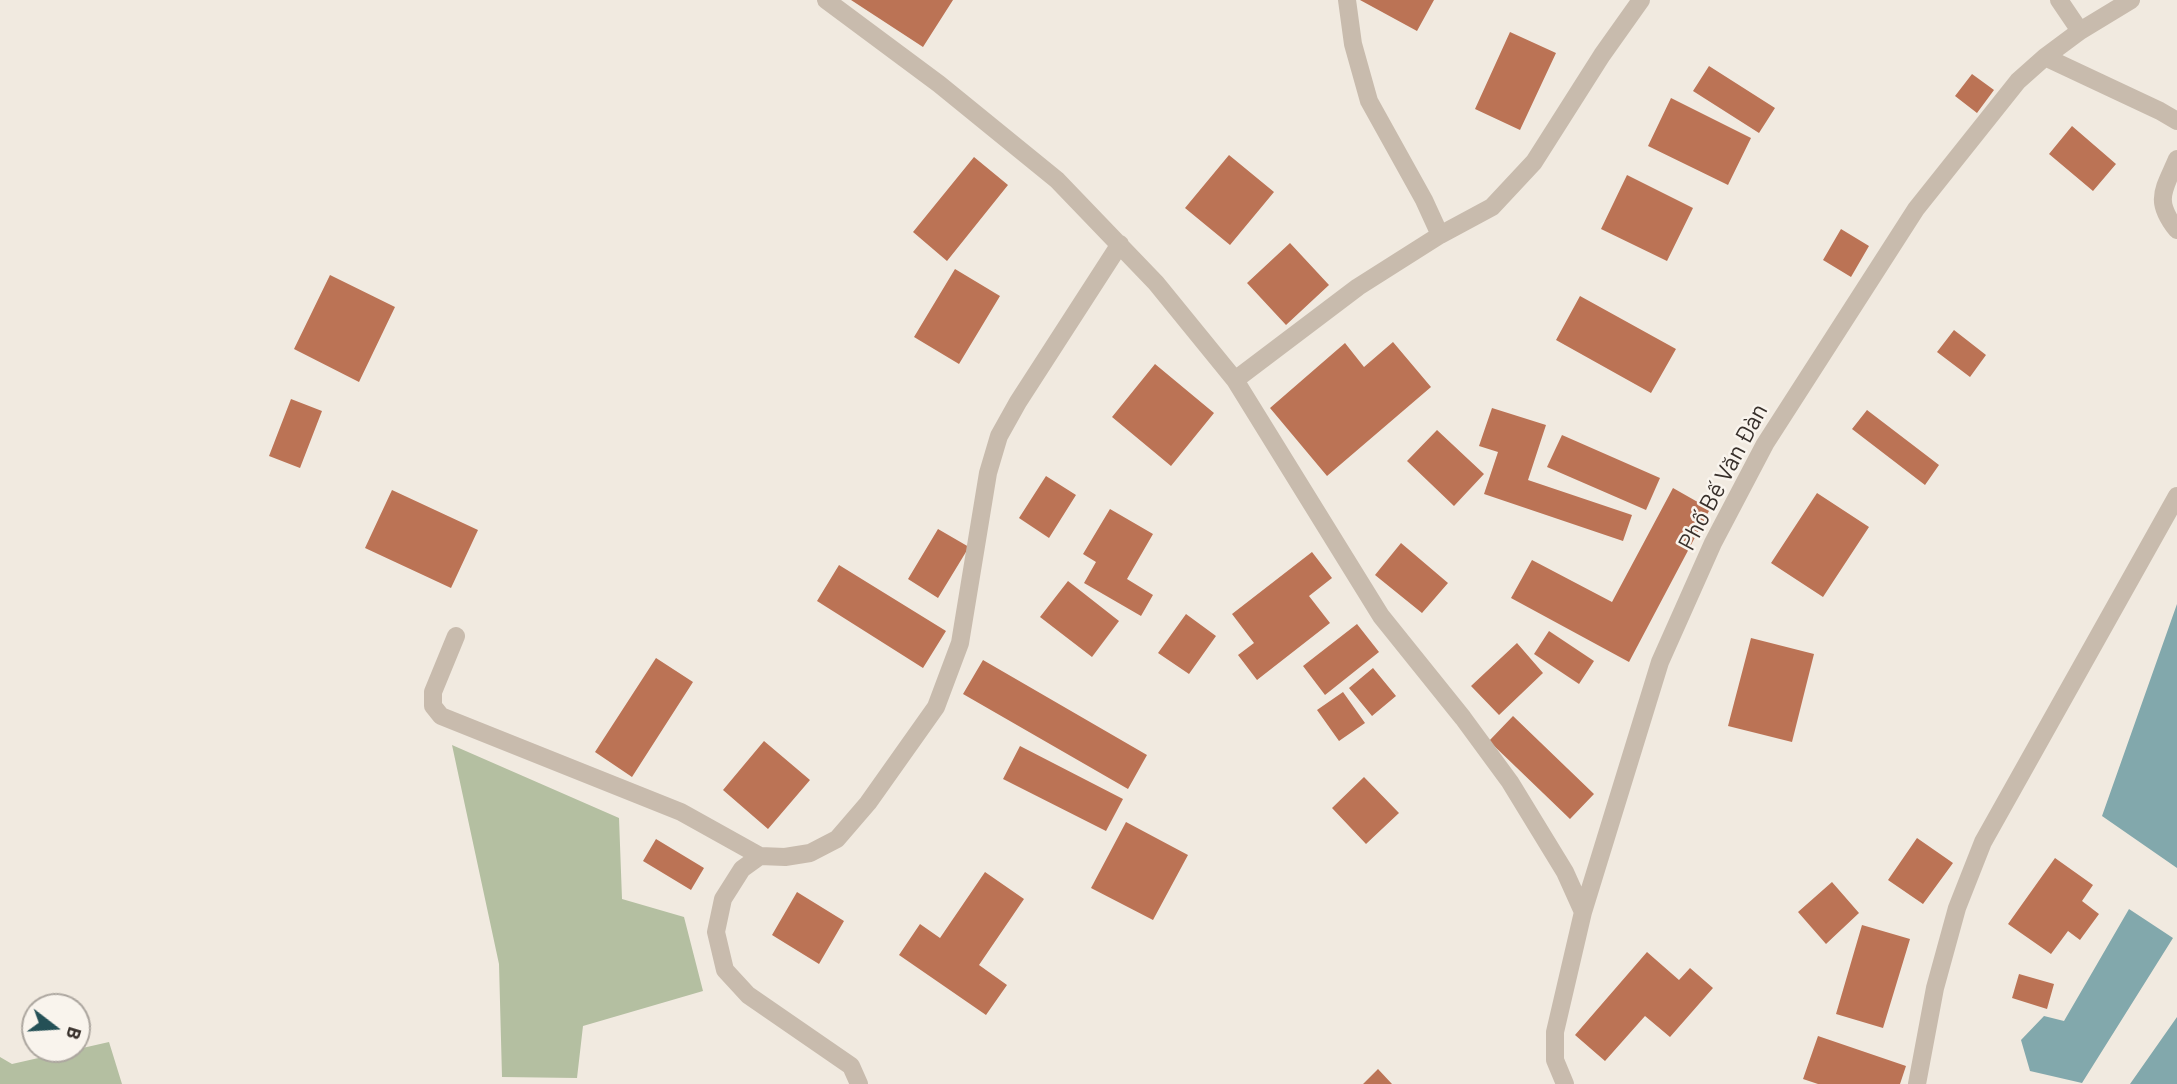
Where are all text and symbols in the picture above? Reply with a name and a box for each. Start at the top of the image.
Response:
street label: Phố Bế Văn Đàn [1672,399,1774,555]
north arrow [21,993,91,1063]
text: B [62,1025,87,1043]

